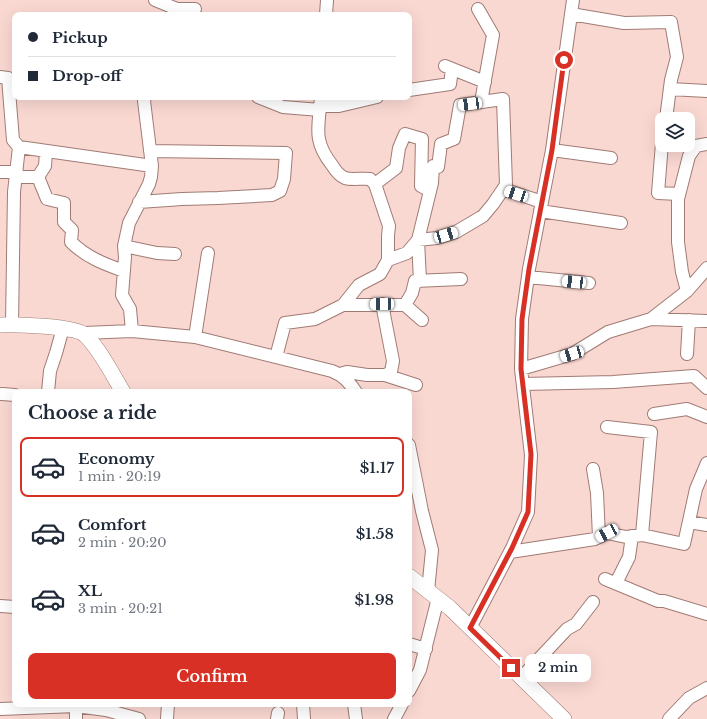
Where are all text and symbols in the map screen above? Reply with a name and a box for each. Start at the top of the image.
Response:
text: Pickup [52,28,108,47]
route start [555,51,573,69]
text: Drop-off [52,66,122,85]
car [457,97,483,111]
map controls [655,112,695,152]
button: layers [655,112,695,152]
car [503,185,529,203]
car [433,226,459,244]
car [561,275,587,289]
car [370,298,394,310]
car [559,345,585,363]
text: Choose a ride [28,402,157,424]
icon: car [30,449,66,485]
text: Economy [78,449,155,468]
text: $1.17 [360,458,394,477]
text: 1 min · 20:19 [78,468,161,485]
icon: car [30,515,66,551]
text: Comfort [78,515,146,534]
car [594,522,620,544]
text: $1.58 [356,524,394,543]
text: 2 min · 20:20 [78,534,167,551]
icon: car [30,581,66,617]
text: XL [78,581,102,600]
text: $1.98 [355,590,394,609]
text: 3 min · 20:21 [78,600,163,617]
button: Confirm [28,653,396,699]
callout: 2 min [525,654,591,682]
route end [502,659,520,677]
text: 2 min [538,659,578,676]

